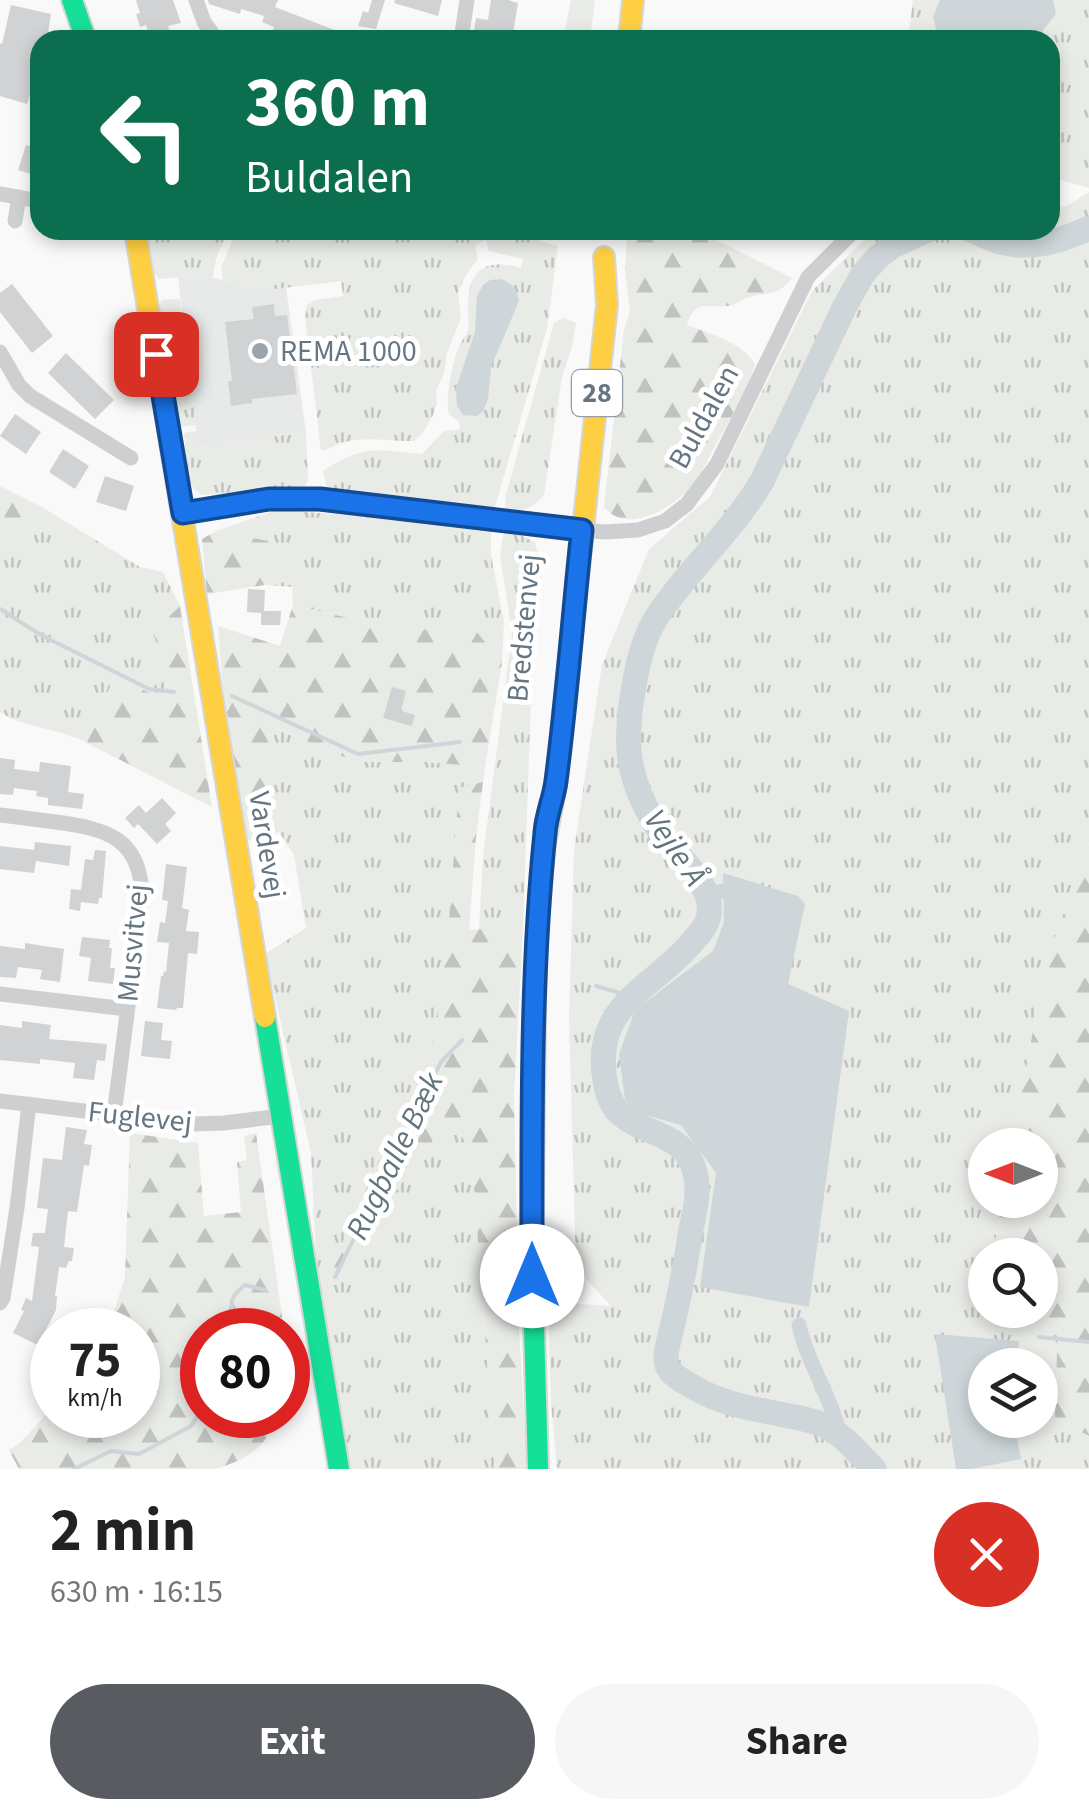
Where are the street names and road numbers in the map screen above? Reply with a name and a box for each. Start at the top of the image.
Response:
street label: Buldalen [658,357,750,477]
road number: 28 [572,370,622,416]
street label: Bredstenvej [496,552,552,704]
street label: Vardevej [237,788,297,902]
street label: Musvitvej [106,882,160,1004]
street label: Fuglevej [86,1090,194,1144]

